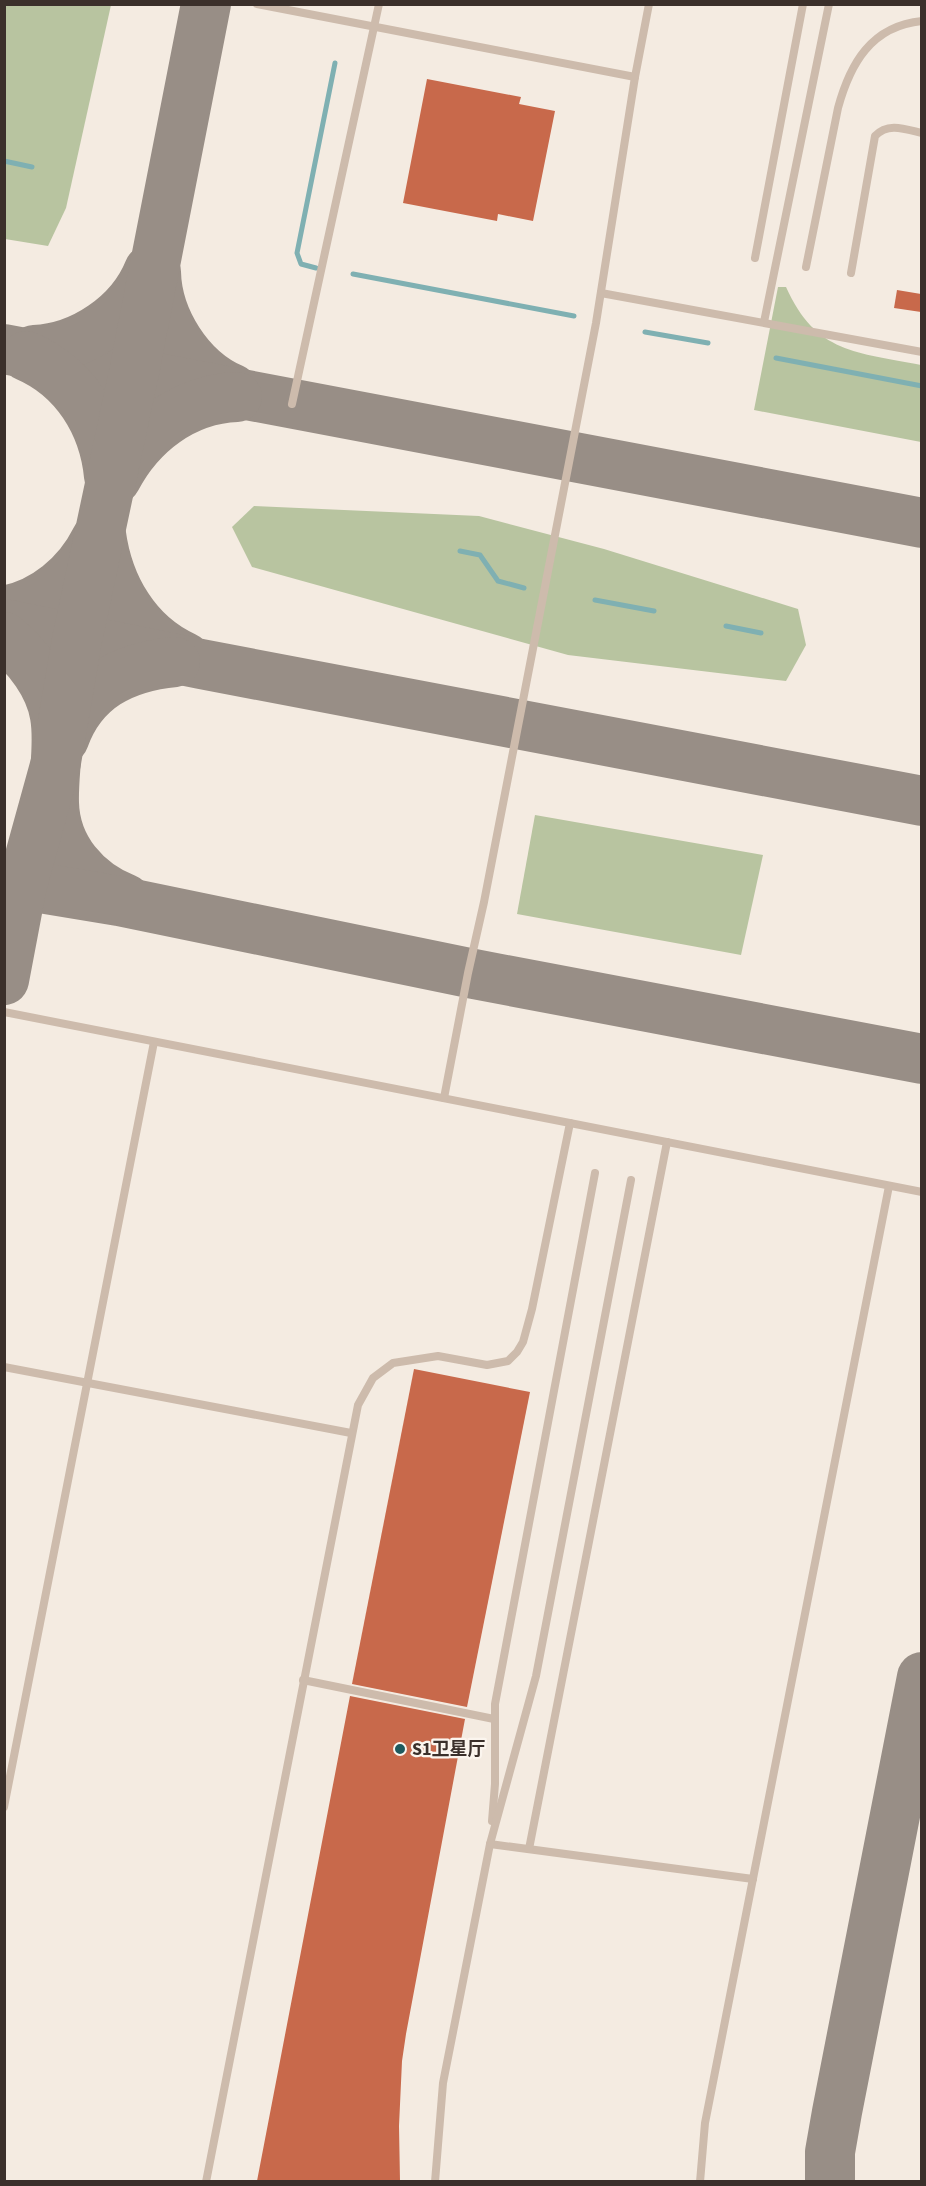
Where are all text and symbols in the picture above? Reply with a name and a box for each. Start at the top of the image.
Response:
place label: S1卫星厅 [412,1737,486,1762]
marker: S1卫星厅 [393,1742,407,1756]

